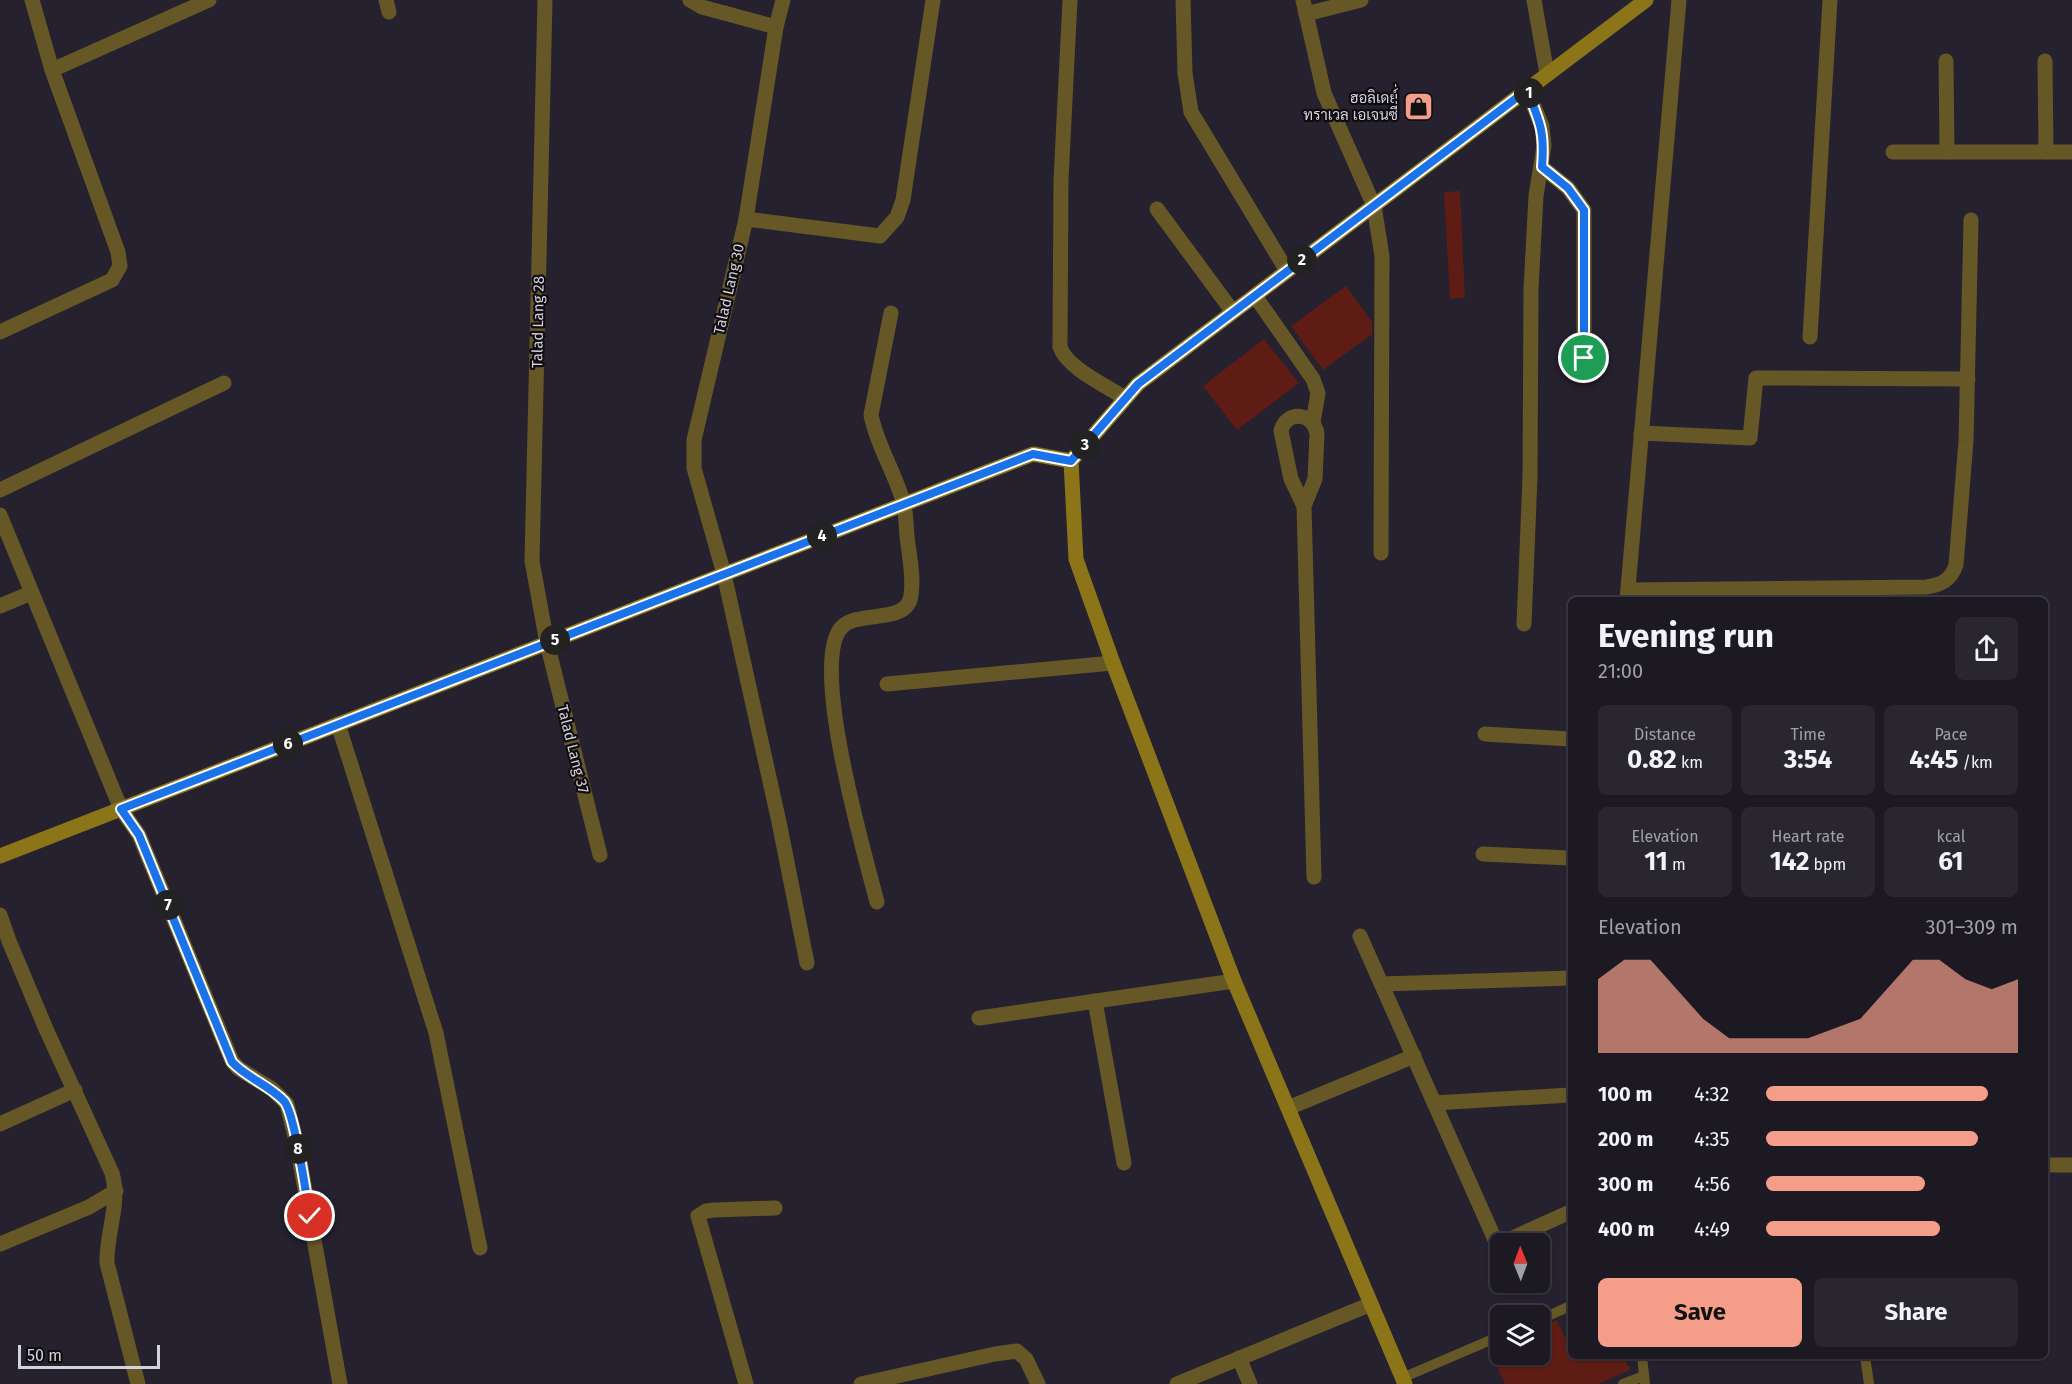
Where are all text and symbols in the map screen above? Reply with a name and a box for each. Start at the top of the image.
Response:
pin: 1 [1514,78,1544,108]
place label: ฮอลิเดย์่ ทราเวล เอเจนซี่ [1303,83,1398,124]
text: 1 [1525,83,1533,102]
shop icon: ฮอลิเดย์่ ทราเวล เอเจนซี่ [1403,91,1435,123]
street label: Talad Lang 30 [710,242,748,336]
pin: 2 [1287,245,1317,275]
text: 2 [1298,250,1306,269]
street label: Talad Lang 28 [528,276,548,368]
pin [1558,332,1609,383]
icon: arrive [1567,341,1600,374]
pin: 3 [1070,430,1100,460]
text: 3 [1081,435,1089,454]
pin: 4 [807,521,837,551]
text: 4 [817,526,827,545]
text: Evening run [1598,616,1774,656]
button: share [1955,617,2018,680]
pin: 5 [540,625,570,655]
text: 5 [551,630,559,649]
text: 21:00 [1598,659,1643,683]
street label: Talad Lang 37 [553,703,593,795]
text: Distance [1634,725,1696,744]
text: Time [1790,725,1826,744]
text: Pace [1934,725,1968,744]
pin: 6 [273,729,303,759]
text: 6 [283,734,293,753]
text: 0.82 [1627,744,1677,775]
text: 3:54 [1784,744,1832,775]
text: 4:45 [1909,744,1958,775]
text: km [1677,753,1703,772]
text: /km [1958,753,1993,772]
text: Elevation [1631,827,1699,846]
text: Heart rate [1772,827,1844,846]
text: kcal [1937,827,1965,846]
text: 11 [1644,846,1668,877]
text: 142 [1770,846,1809,877]
text: 61 [1938,846,1964,877]
text: m [1668,855,1686,874]
text: bpm [1809,855,1846,874]
pin: 7 [153,890,183,920]
text: 7 [164,895,172,914]
text: Elevation [1598,915,1682,939]
text: 301–309 m [1926,915,2018,939]
text: 100 m [1598,1082,1652,1106]
text: 4:32 [1694,1082,1729,1106]
text: 200 m [1598,1127,1653,1151]
text: 4:35 [1694,1127,1730,1151]
pin: 8 [283,1134,313,1164]
text: 8 [293,1139,303,1158]
text: 300 m [1598,1172,1653,1196]
text: 4:56 [1694,1172,1730,1196]
pin [284,1190,335,1241]
icon: check [293,1199,326,1232]
text: 400 m [1598,1217,1654,1241]
text: 4:49 [1694,1217,1730,1241]
north arrow [1490,1233,1550,1293]
map controls [1490,1233,1550,1365]
button: Save [1598,1278,1802,1347]
button: Share [1814,1278,2018,1347]
button: layers [1490,1305,1550,1365]
scale bar [18,1342,160,1370]
text: 50 m [27,1346,62,1365]

